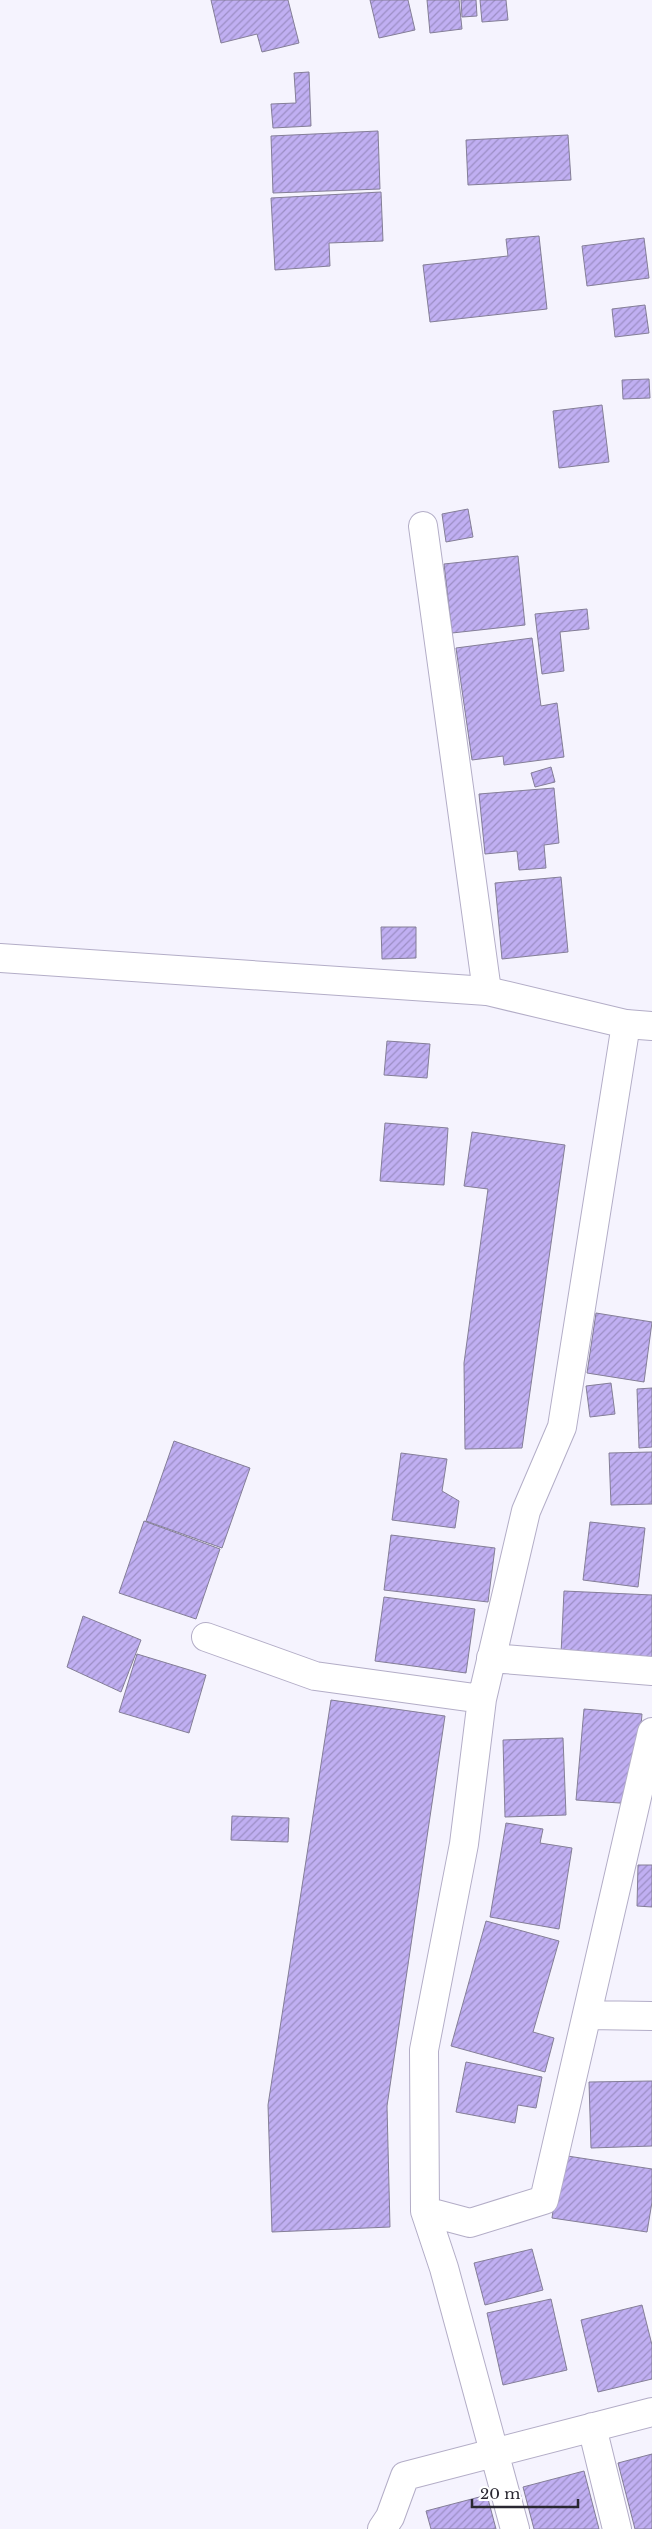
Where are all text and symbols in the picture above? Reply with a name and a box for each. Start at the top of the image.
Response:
scale bar [472,2476,578,2508]
text: 20 m [480,2484,520,2503]

